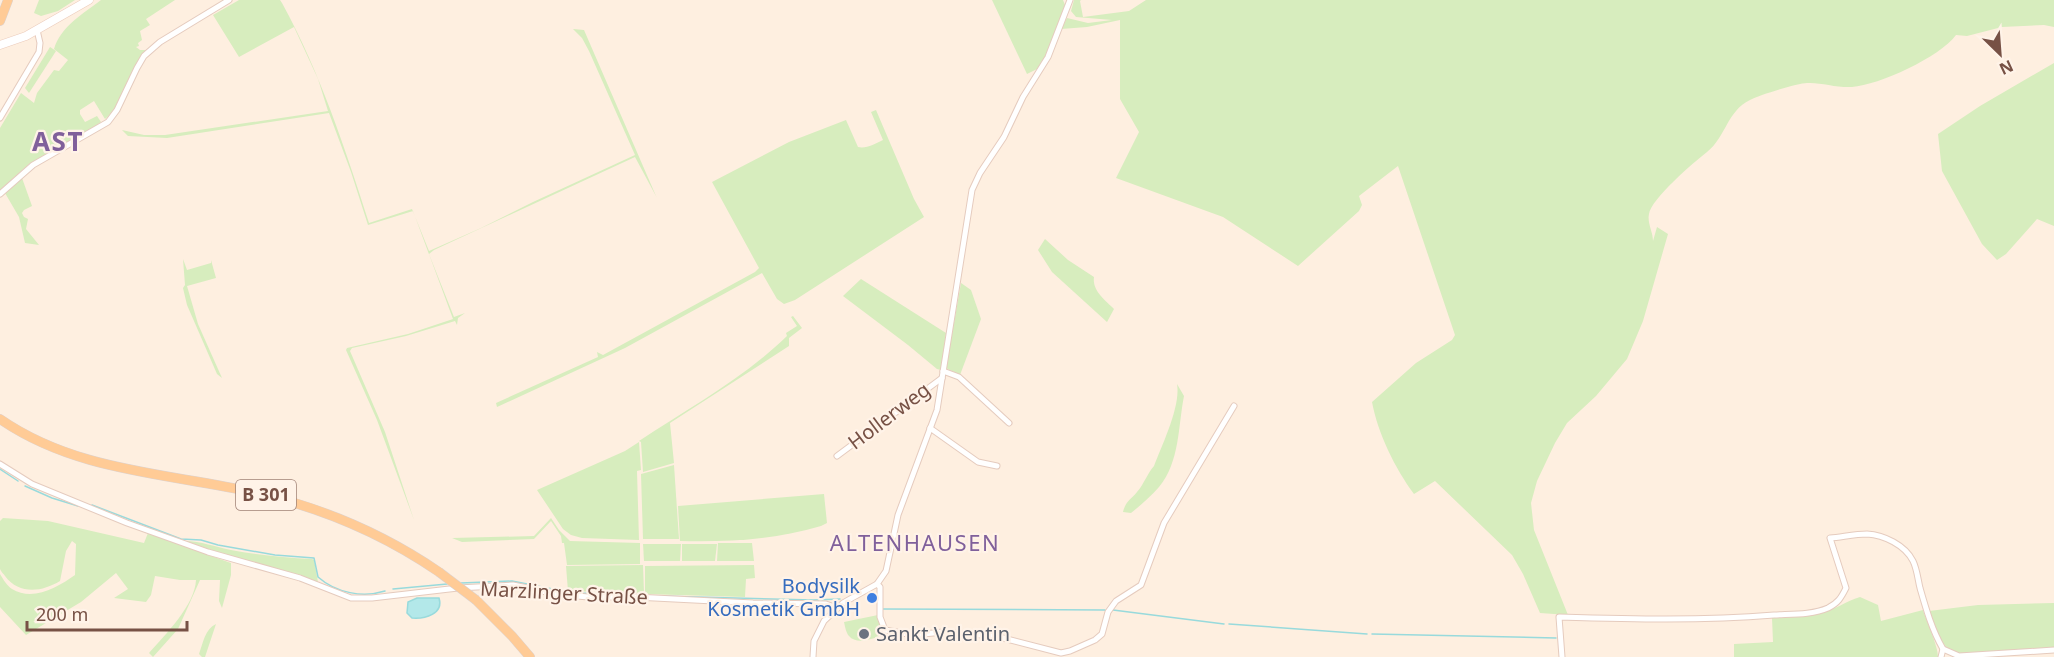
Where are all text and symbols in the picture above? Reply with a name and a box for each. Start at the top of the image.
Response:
north arrow [1970,24,2030,84]
text: N [1996,55,2017,80]
district label: AST [32,123,84,159]
street label: Hollerweg [842,376,935,455]
road number: B 301 [236,480,296,510]
district label: ALTENHAUSEN [830,527,1000,557]
place label: Bodysilk Kosmetik GmbH [707,572,860,622]
street label: Marzlinger Straße [479,575,649,610]
marker: Bodysilk Kosmetik GmbH [865,591,879,605]
scale bar [27,594,188,632]
text: 200 m [36,602,88,626]
place label: Sankt Valentin [876,620,1010,647]
marker: Sankt Valentin [857,627,871,641]

